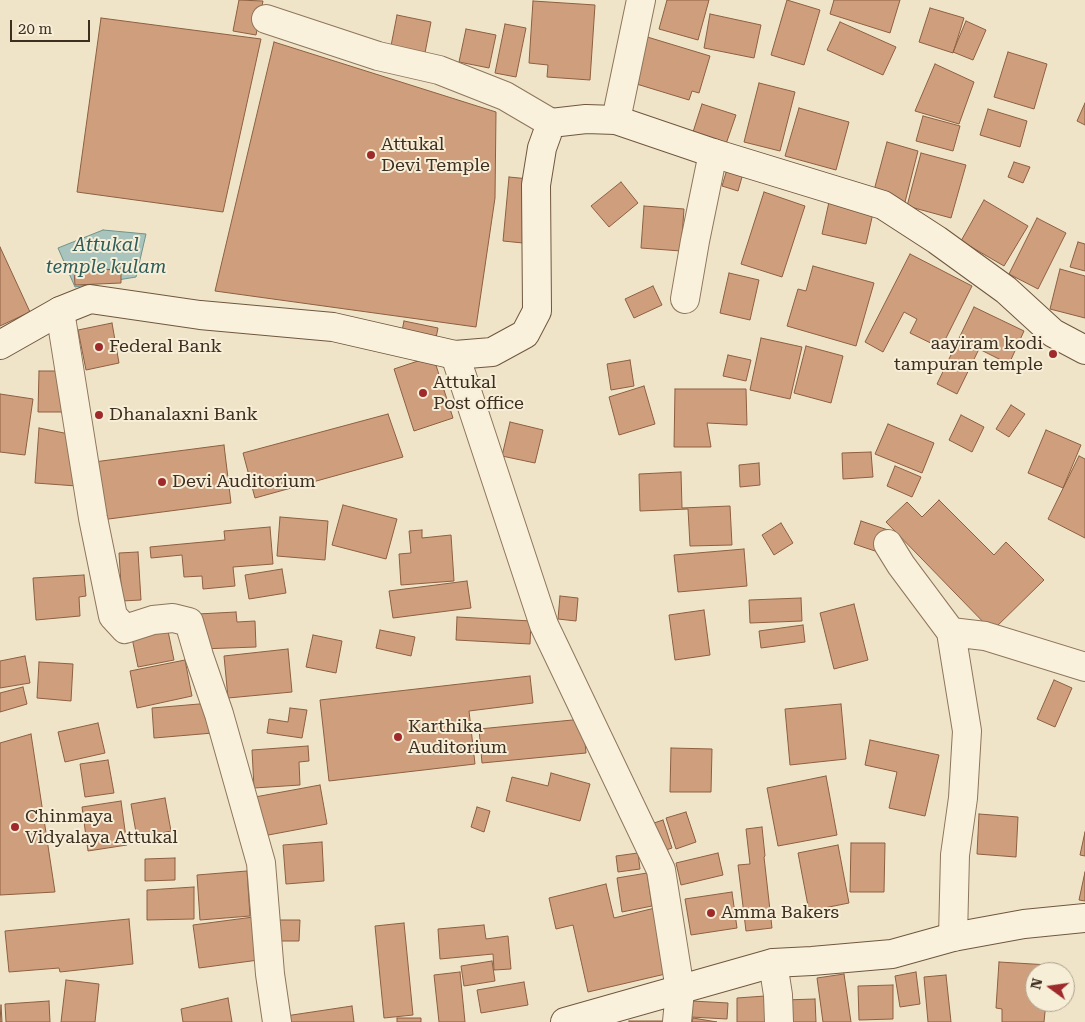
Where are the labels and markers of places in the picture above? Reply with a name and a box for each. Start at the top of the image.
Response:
place label: Attukal Devi Temple [381,134,490,176]
marker: Attukal Devi Temple [365,149,377,161]
place label: aayiram kodi tampuran temple [894,333,1043,376]
place label: Federal Bank [109,336,222,358]
marker: Federal Bank [93,341,105,353]
marker: aayiram kodi tampuran temple [1047,348,1059,360]
place label: Attukal Post office [433,372,524,414]
marker: Attukal Post office [417,387,429,399]
place label: Dhanalaxni Bank [109,404,258,426]
marker: Dhanalaxni Bank [93,409,105,421]
place label: Devi Auditorium [172,471,316,493]
marker: Devi Auditorium [156,476,168,488]
place label: Karthika Auditorium [408,716,507,759]
marker: Karthika Auditorium [392,731,404,743]
place label: Chinmaya Vidyalaya Attukal [25,806,178,849]
marker: Chinmaya Vidyalaya Attukal [9,821,21,833]
place label: Amma Bakers [721,902,839,924]
marker: Amma Bakers [705,907,717,919]

